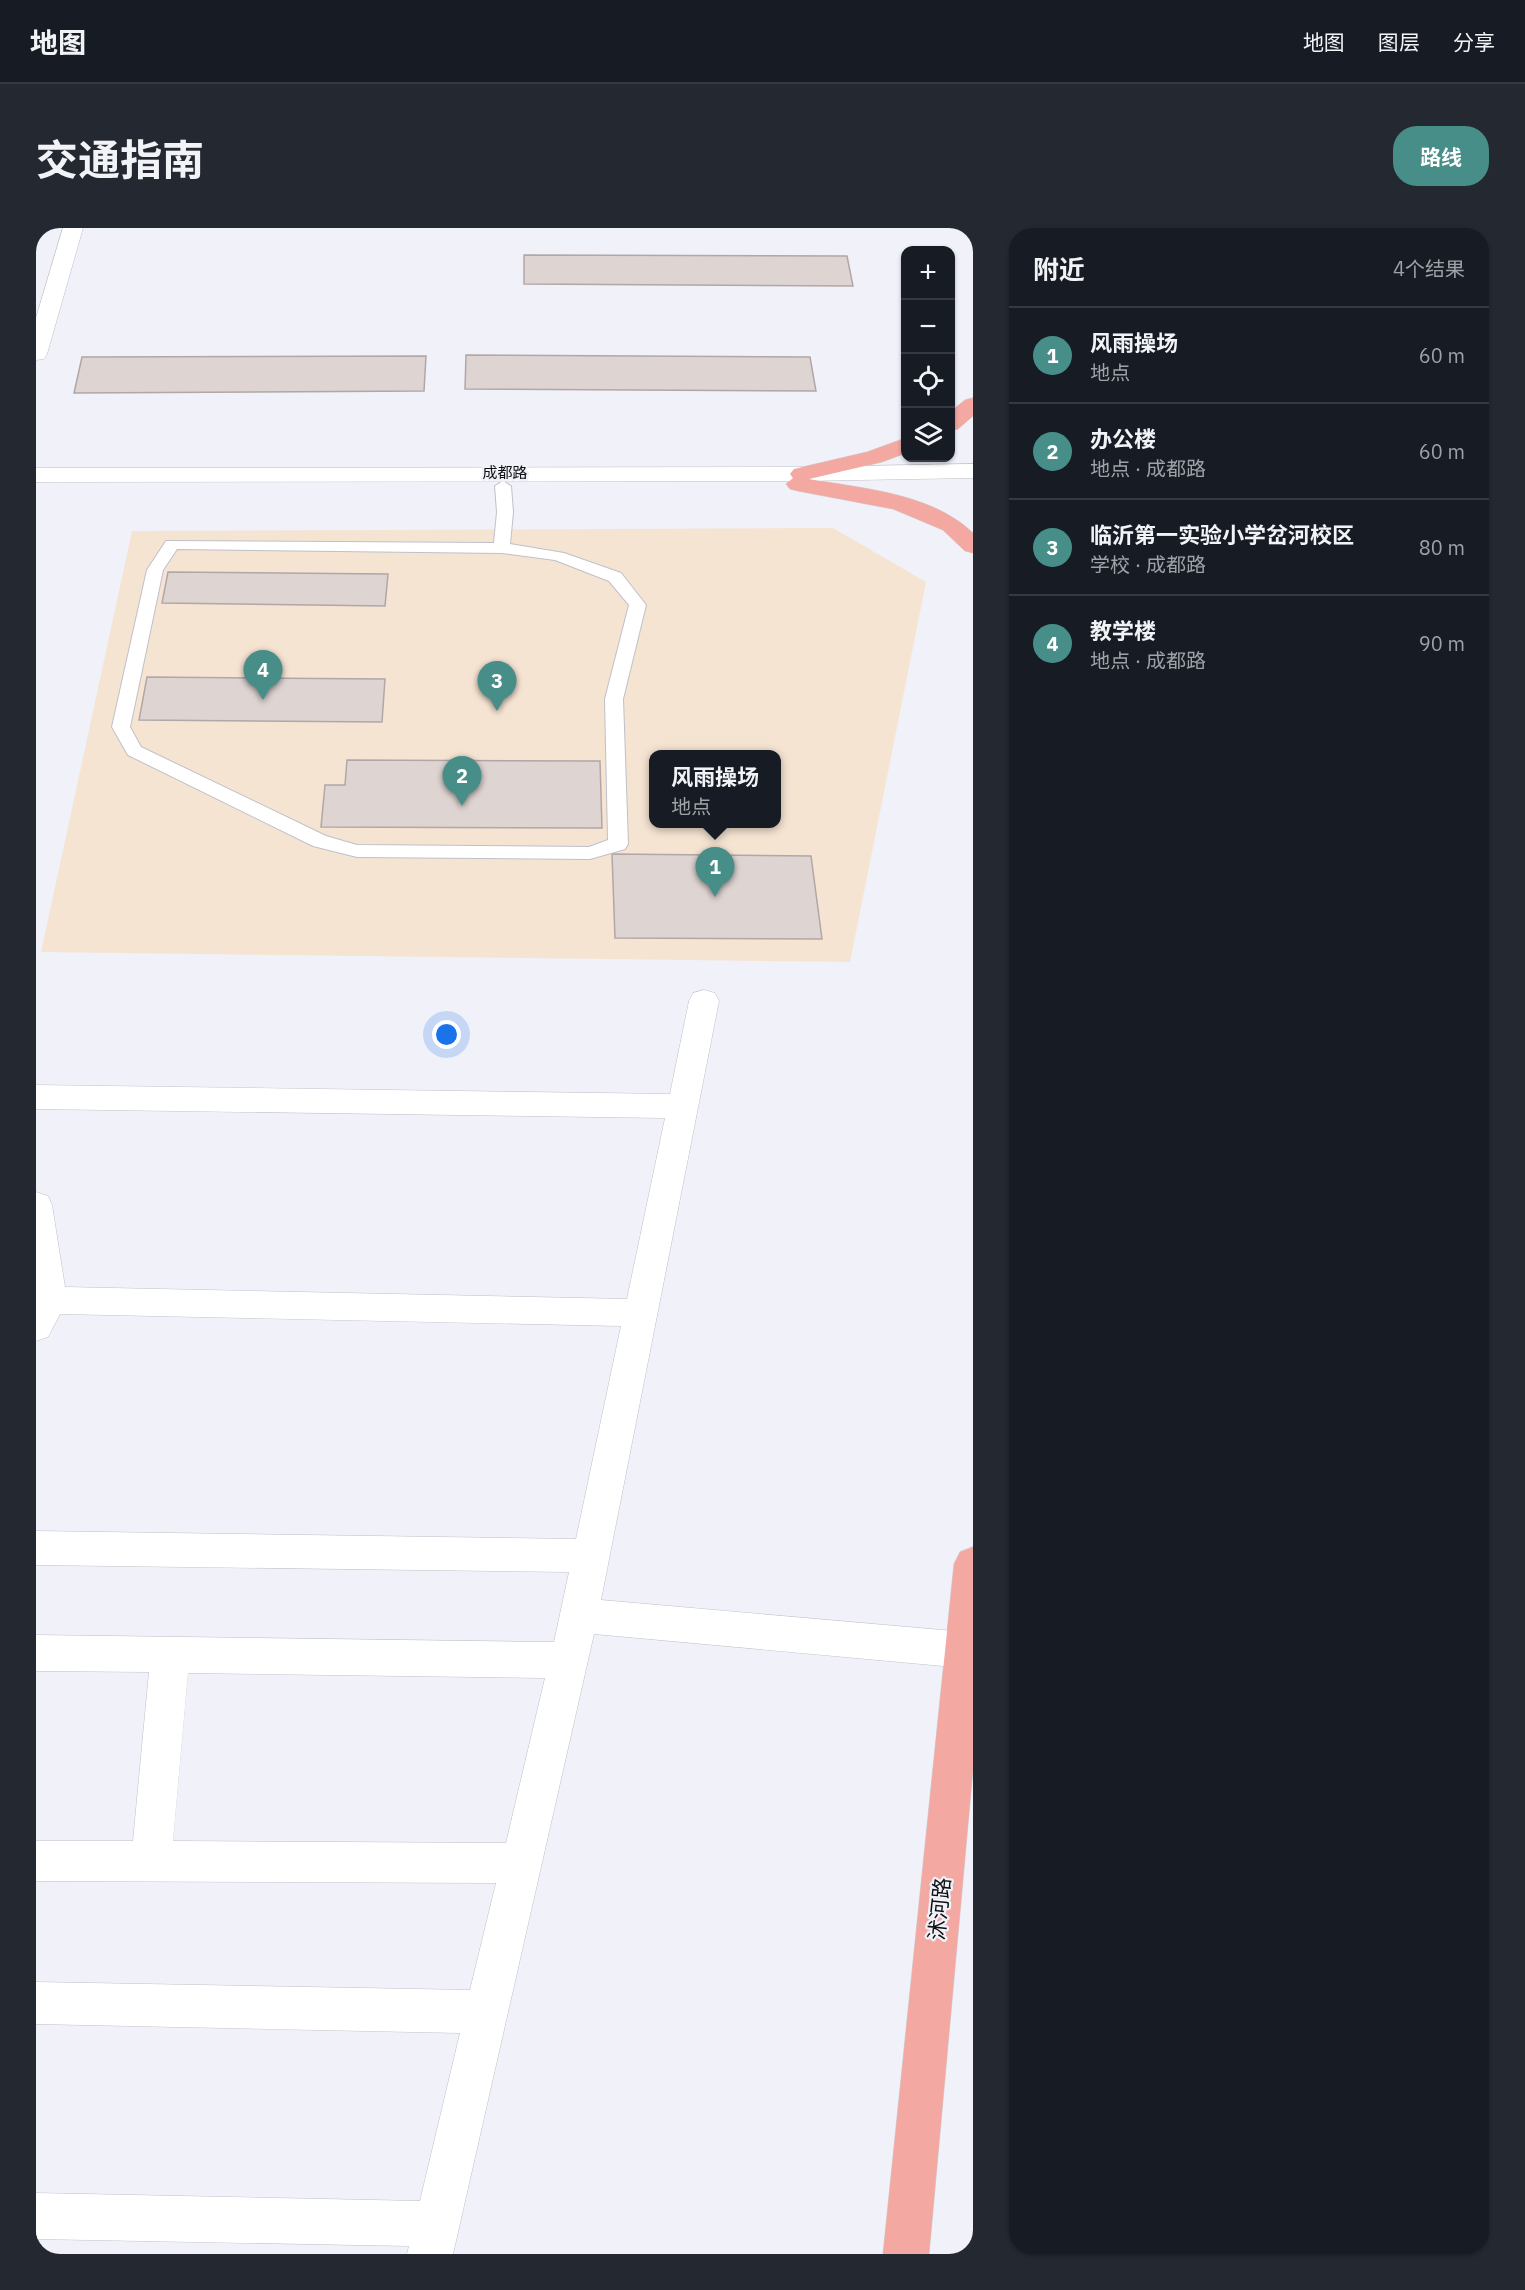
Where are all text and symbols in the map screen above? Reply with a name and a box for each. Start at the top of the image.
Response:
text: 地图 [30,24,86,61]
text: 地图 [1303,28,1345,56]
text: 图层 [1378,28,1420,56]
text: 分享 [1453,28,1495,56]
button: 路线 [1393,126,1489,186]
text: 交通指南 [36,132,204,187]
map controls [901,246,955,462]
button: + [901,246,955,300]
text: 附近 [1033,252,1085,286]
text: 4个结果 [1393,255,1465,282]
button: − [901,300,955,354]
text: 风雨操场 [1090,328,1178,357]
text: 1 [1047,342,1059,369]
text: 60 m [1419,342,1465,369]
button: locate [901,354,955,408]
text: 地点 [1090,359,1130,386]
button: layers [901,408,955,462]
text: 办公楼 [1090,424,1156,453]
text: 2 [1047,438,1059,465]
text: 60 m [1419,438,1465,465]
text: 地点 · 成都路 [1090,455,1206,482]
street label: 成都路 [482,463,528,482]
text: 临沂第一实验小学岔河校区 [1090,520,1354,549]
text: 3 [1047,534,1059,561]
text: 80 m [1419,534,1465,561]
text: 学校 · 成都路 [1090,551,1206,578]
text: 教学楼 [1090,616,1156,645]
text: 4 [1047,630,1059,657]
text: 90 m [1419,630,1465,657]
text: 地点 · 成都路 [1090,647,1206,674]
pin: 4 [244,650,282,700]
pin: 3 [478,662,516,711]
popup [649,750,781,828]
pin: 2 [442,756,482,806]
text: 风雨操场 [671,762,759,791]
text: 地点 [671,793,711,820]
pin: 1 [696,848,734,897]
your location [432,1020,461,1049]
street label: 沭河路 [922,1876,956,1942]

